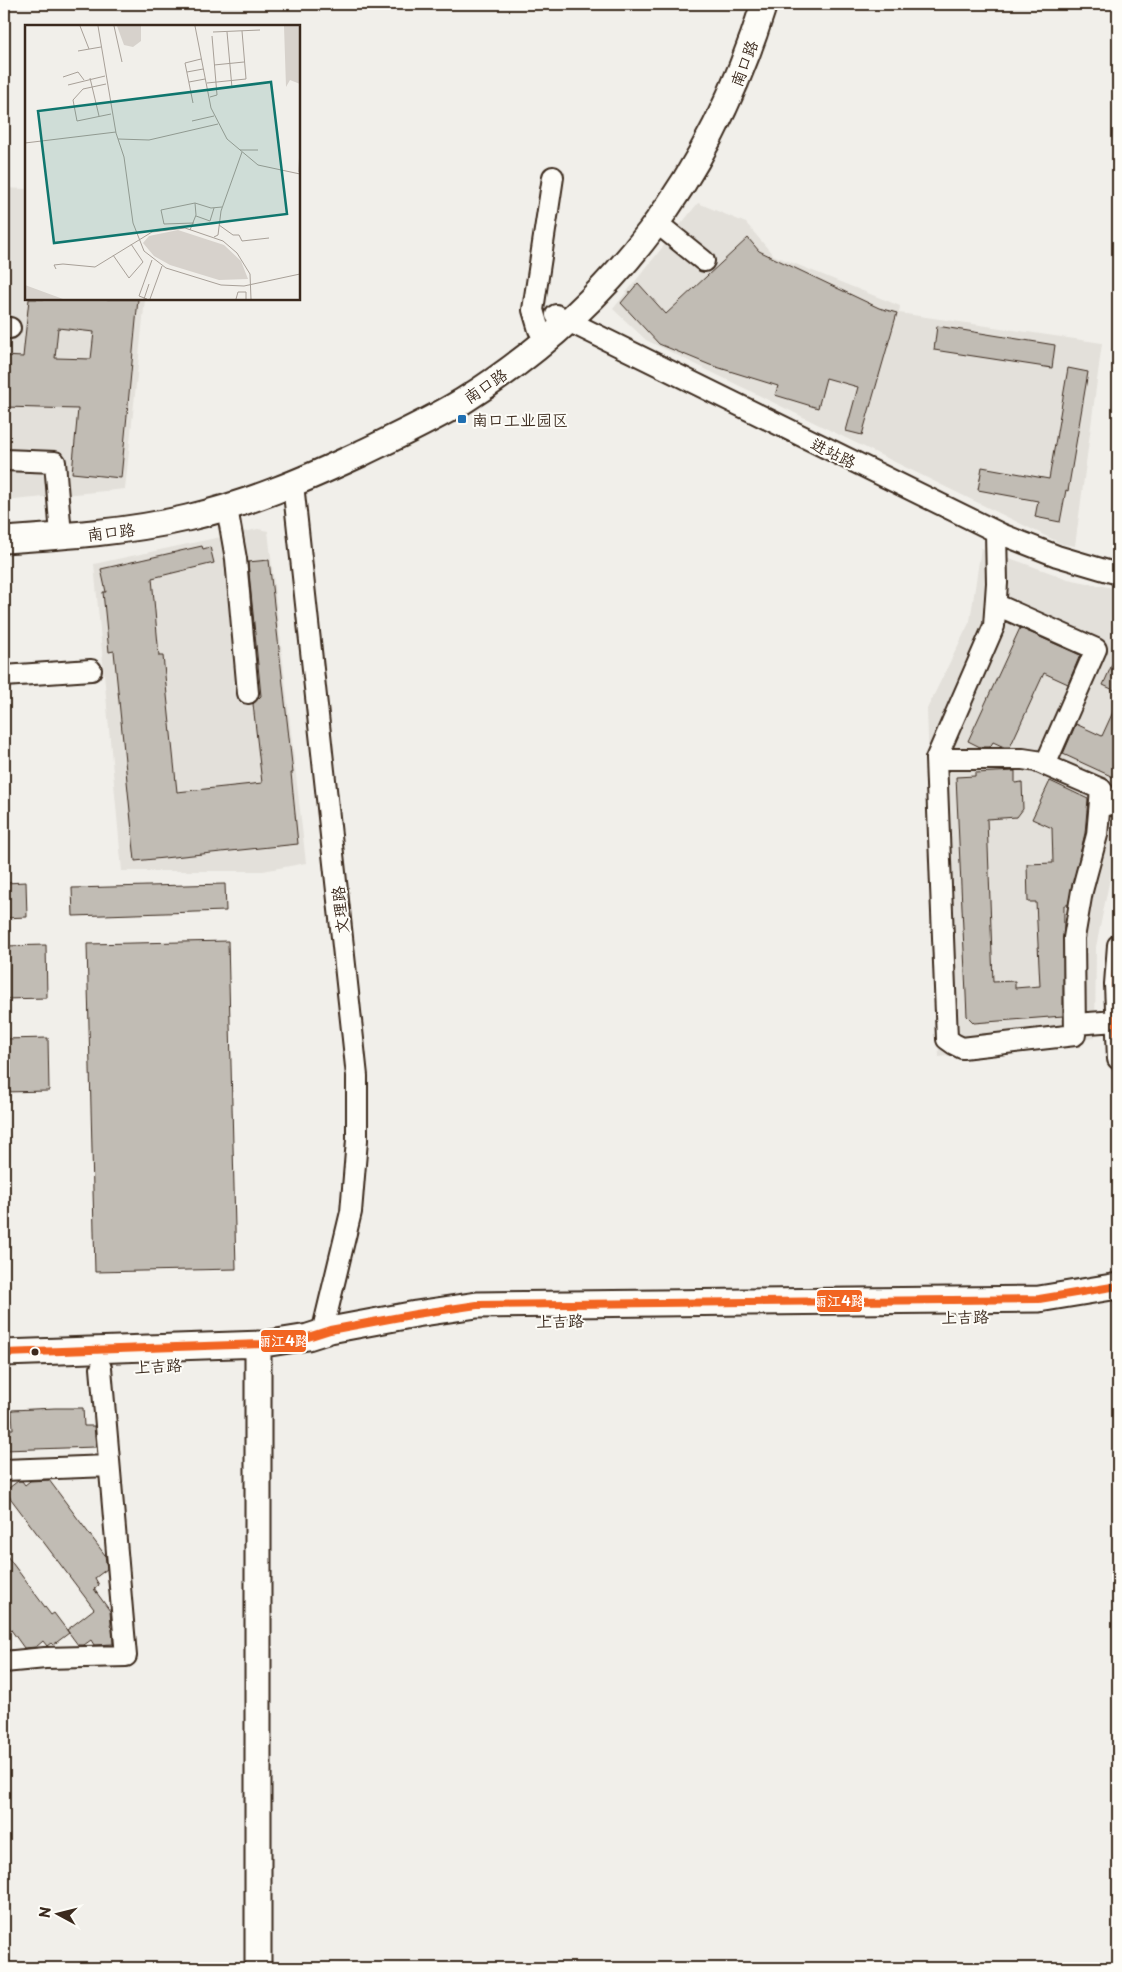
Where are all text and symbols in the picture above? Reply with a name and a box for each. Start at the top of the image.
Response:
inset map [25,25,300,300]
street label: 南口路 [723,36,763,90]
street label: 南口路 [458,362,512,408]
place label: 南口工业园区 [472,407,568,431]
marker: 南口工业园区 [456,413,468,425]
street label: 进站路 [807,431,861,473]
street label: 南口路 [86,516,136,546]
street label: 文理路 [325,885,353,935]
line badge: 丽江4路 [816,1289,863,1313]
text: 丽江4路 [813,1290,865,1311]
street label: 上吉路 [941,1304,989,1328]
street label: 上吉路 [536,1308,584,1332]
line badge: 丽江4路 [260,1329,307,1353]
text: 丽江4路 [257,1330,309,1351]
unlabelled marker [30,1347,40,1357]
street label: 上吉路 [133,1352,183,1378]
north arrow [32,1890,82,1940]
text: N [34,1906,56,1919]

